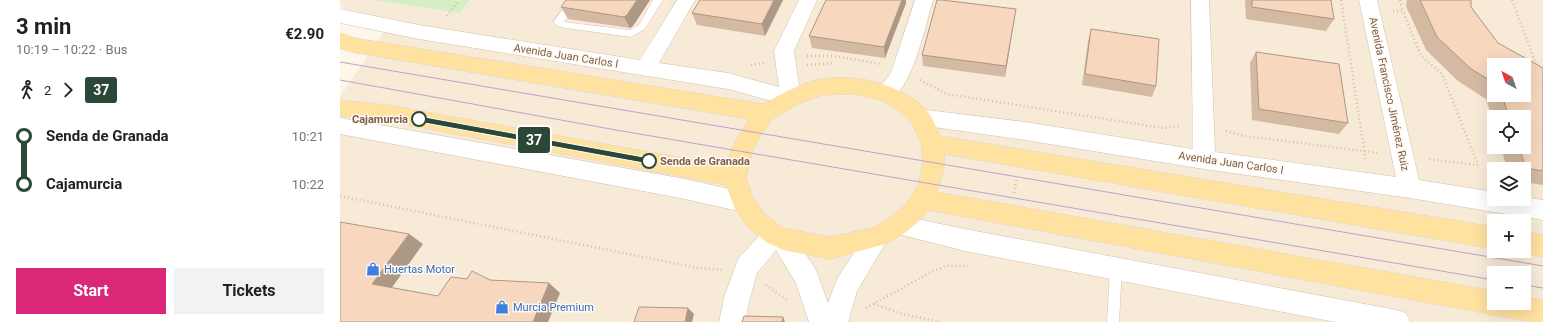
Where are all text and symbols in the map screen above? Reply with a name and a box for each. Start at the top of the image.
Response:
text: 3 min [16,14,71,39]
street label: Avenida Francisco Jiménez Ruiz [1366,16,1412,173]
text: €2.90 [285,25,324,43]
street label: Avenida Juan Carlos I [513,41,619,71]
text: 10:19 – 10:22 · Bus [16,42,128,57]
north arrow [1487,58,1531,102]
map controls [1487,58,1531,310]
icon: walk [16,79,38,101]
icon: forward [57,79,79,101]
text: 37 [93,82,109,98]
text: 2 [44,83,51,98]
button: locate [1487,110,1531,154]
marker: Cajamurcia [411,111,427,127]
place label: Cajamurcia [352,113,408,126]
text: Senda de Granada [46,127,169,145]
line badge: 37 [516,127,552,153]
text: 10:21 [292,129,324,144]
text: 37 [526,132,542,148]
street label: Avenida Juan Carlos I [1178,149,1284,177]
marker: Senda de Granada [641,153,657,169]
place label: Senda de Granada [660,155,750,168]
button: layers [1487,162,1531,206]
text: Cajamurcia [46,175,122,193]
text: 10:22 [292,177,324,192]
button: + [1487,214,1531,258]
shop icon: Huertas Motor [365,261,381,277]
place label: Huertas Motor [384,263,455,276]
button: − [1487,266,1531,310]
button: Start [16,268,166,314]
button: Tickets [174,268,324,314]
shop icon: Murcia Premium [494,299,510,315]
place label: Murcia Premium [513,301,594,314]

